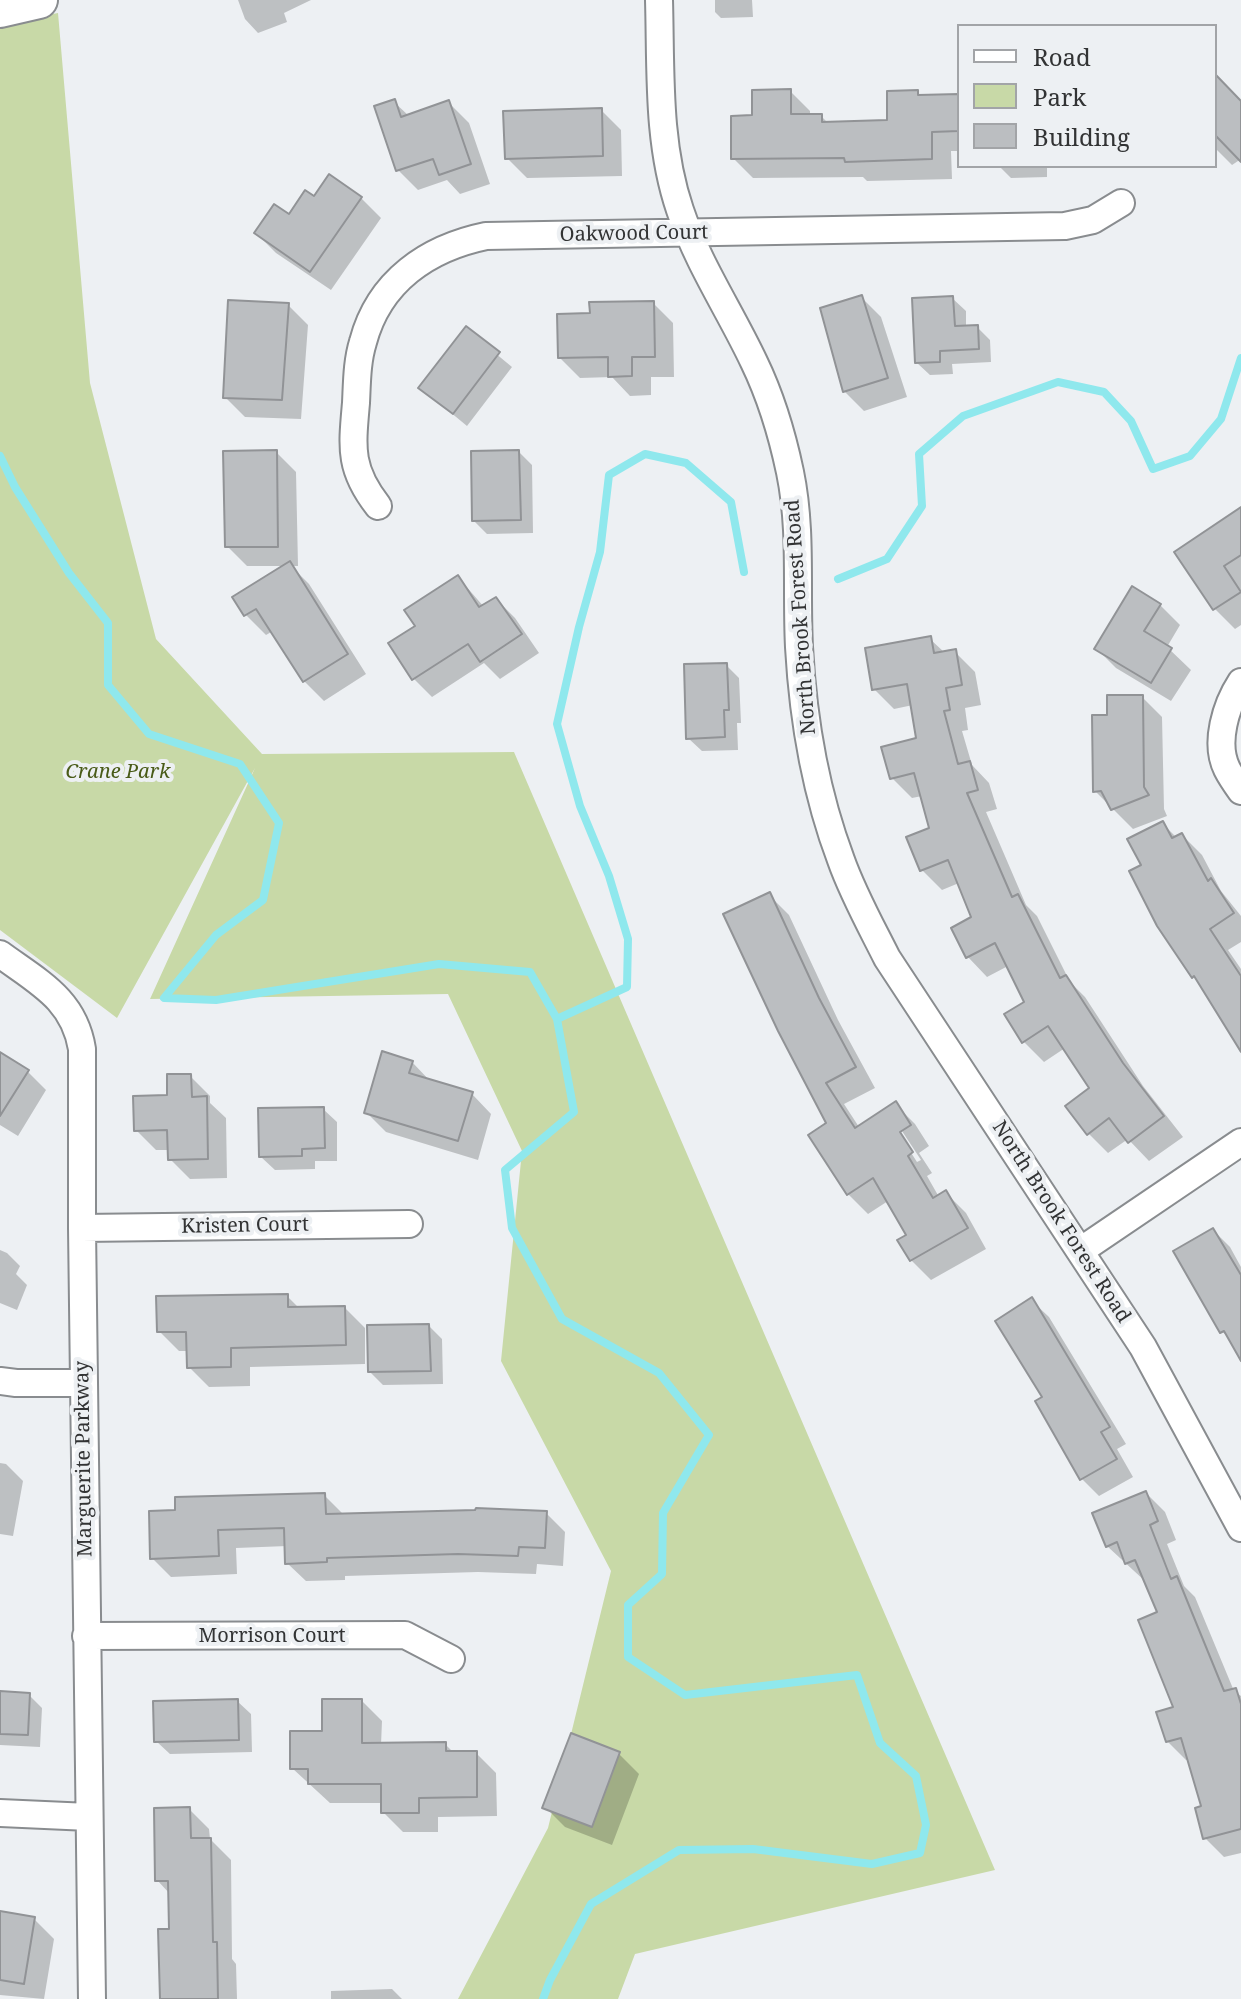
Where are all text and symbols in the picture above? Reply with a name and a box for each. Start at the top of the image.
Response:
legend [957,24,1217,168]
text: Road [1033,40,1091,73]
text: Park [1033,80,1086,113]
text: Building [1033,120,1130,153]
street label: Oakwood Court [560,221,708,247]
street label: North Brook Forest Road [781,499,821,735]
park label: Crane Park [66,760,170,784]
street label: North Brook Forest Road [987,1117,1135,1327]
street label: Kristen Court [181,1213,309,1239]
street label: Marguerite Parkway [70,1361,98,1557]
street label: Morrison Court [198,1624,346,1648]

